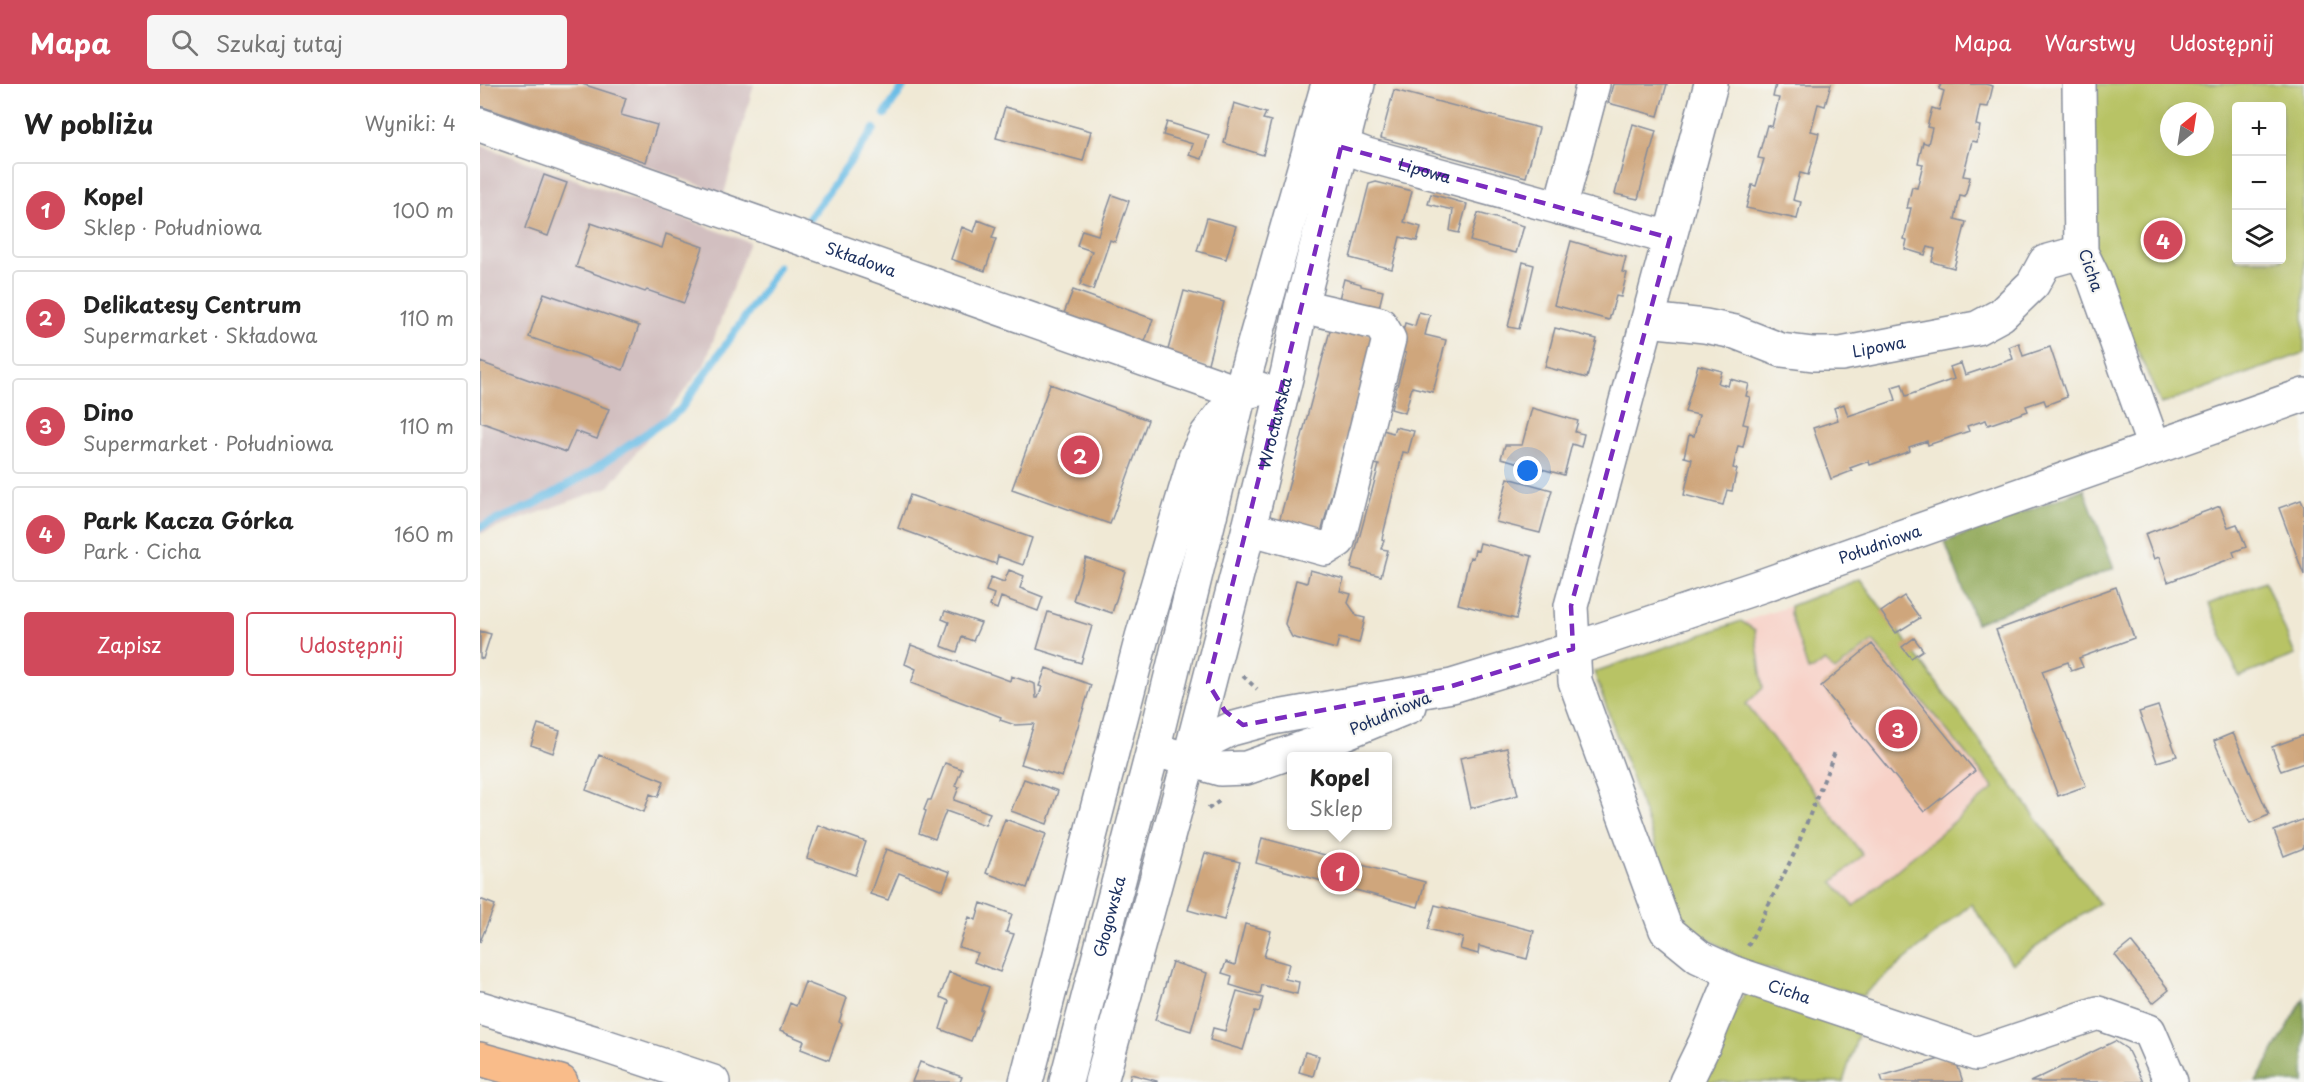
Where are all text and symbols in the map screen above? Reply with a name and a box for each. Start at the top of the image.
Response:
search box [147,15,567,69]
text: Mapa [30,21,111,64]
icon: search [168,26,201,59]
text: Szukaj tutaj [216,26,343,59]
text: Mapa [1954,26,2012,58]
text: Warstwy [2045,26,2136,58]
text: Udostępnij [2169,26,2274,58]
north arrow [2160,102,2214,156]
map controls [2232,102,2286,264]
button: + [2232,102,2286,156]
text: W pobliżu [24,104,153,143]
text: Wyniki: 4 [364,108,456,138]
street label: Lipowa [1396,151,1454,189]
button: − [2232,156,2286,210]
text: Kopel [83,179,143,212]
text: 1 [41,195,50,225]
text: 100 m [393,195,454,225]
button: layers [2232,210,2286,264]
text: Sklep · Południowa [83,212,262,242]
pin: 4 [2144,218,2182,262]
street label: Składowa [823,235,900,282]
street label: Cicha [2073,245,2110,294]
text: Delikatesy Centrum [83,287,302,320]
text: 2 [38,303,53,333]
text: 110 m [400,303,454,333]
text: Supermarket · Składowa [83,320,317,350]
street label: Lipowa [1850,329,1907,363]
street label: Wrocławska [1251,374,1297,471]
text: Dino [83,395,133,428]
text: 3 [39,411,52,441]
text: 110 m [400,411,454,441]
text: Supermarket · Południowa [83,428,333,458]
pin: 2 [1060,432,1100,478]
your location [1513,456,1542,485]
text: Park Kacza Górka [83,503,294,536]
street label: Południowa [1835,518,1924,569]
text: 4 [39,519,52,549]
text: 160 m [394,519,454,549]
text: Park · Cicha [83,536,201,566]
button: Zapisz [24,612,234,676]
button: Udostępnij [246,612,456,676]
street label: Południowa [1345,684,1434,740]
pin: 3 [1878,706,1918,752]
popup [1287,752,1392,830]
text: Kopel [1309,760,1370,793]
text: Sklep [1309,793,1363,823]
pin: 1 [1320,850,1360,894]
street label: Głogowska [1086,873,1131,960]
street label: Cicha [1765,972,1814,1009]

